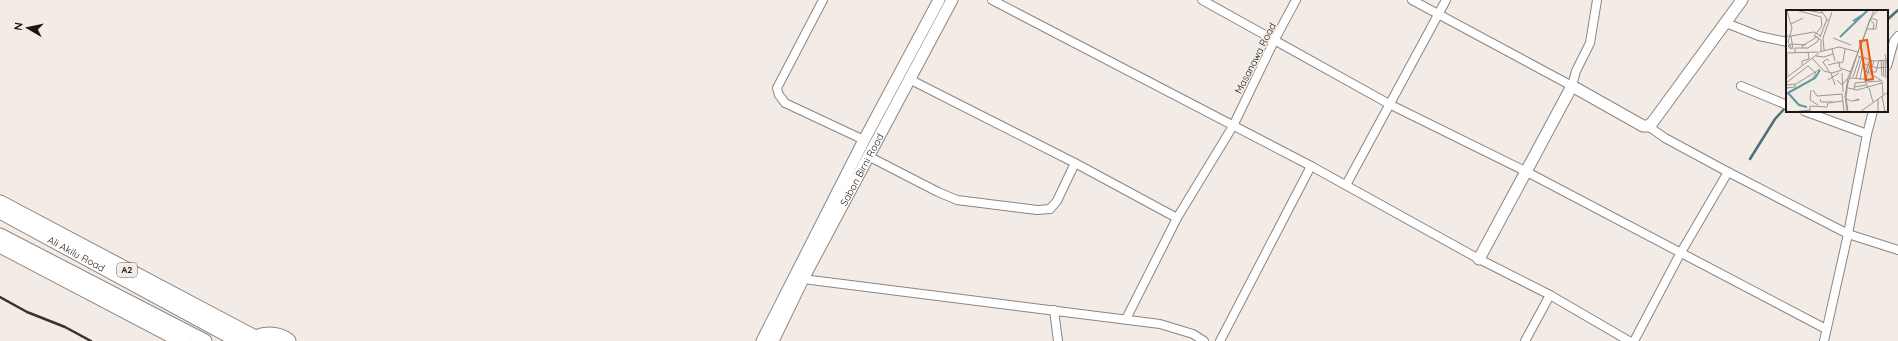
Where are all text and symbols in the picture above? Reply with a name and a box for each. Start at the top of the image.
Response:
north arrow [8,8,48,48]
inset map [1786,10,1888,112]
street label: Masanawa Road [1232,20,1279,96]
text: N [11,21,26,32]
street label: Sabon Birni Road [837,131,887,208]
street label: Ali Akilu Road [45,233,107,275]
road number: A2 [117,263,137,277]

